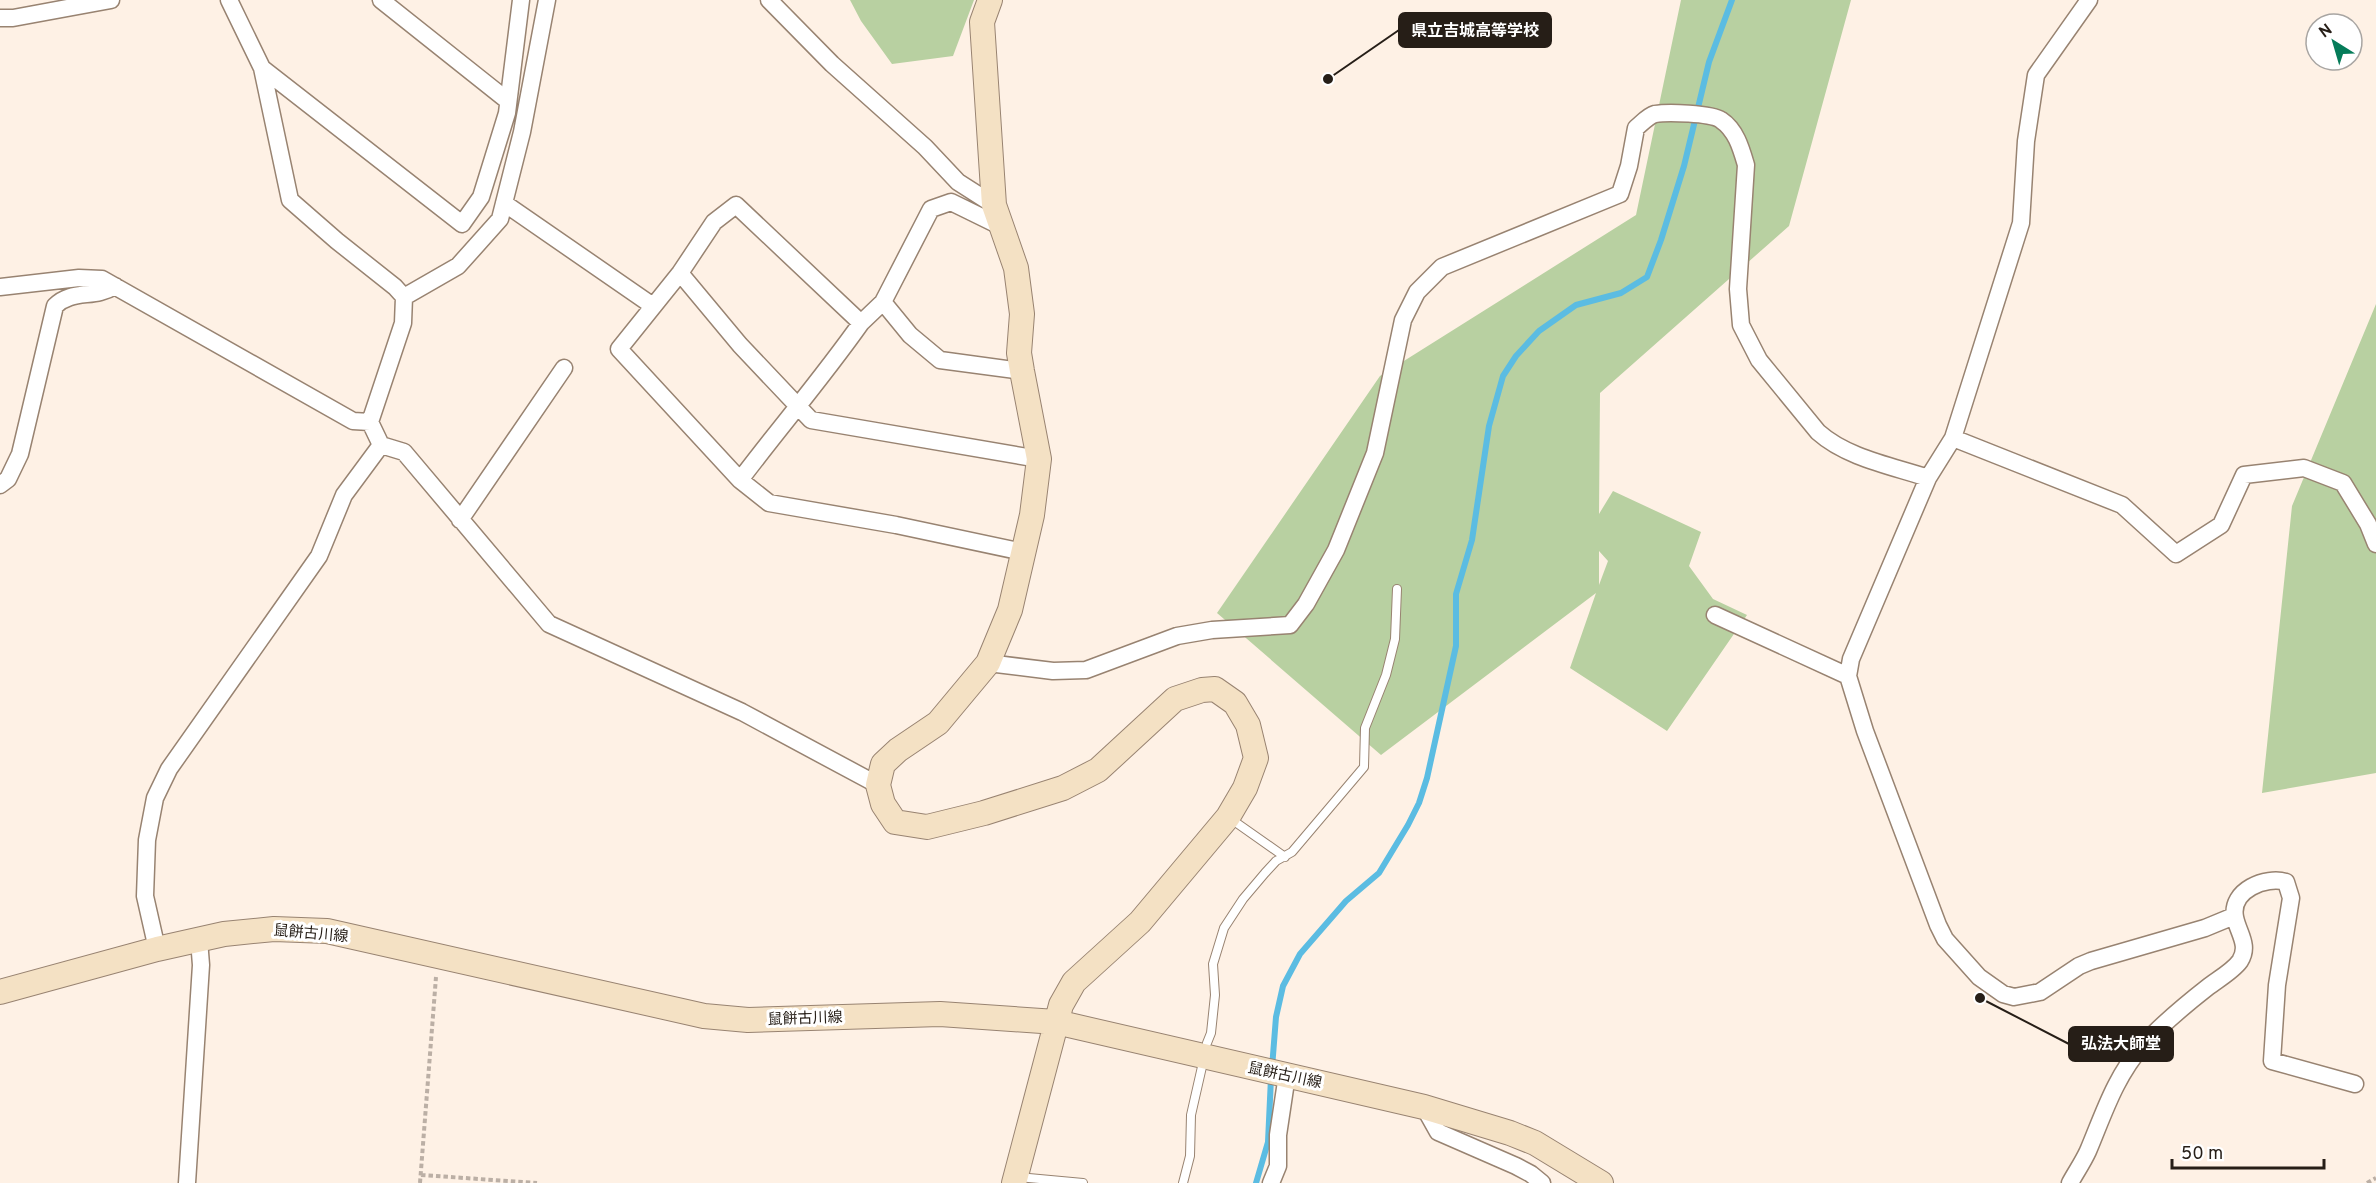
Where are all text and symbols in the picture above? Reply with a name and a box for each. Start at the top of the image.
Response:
north arrow [2304,12,2364,72]
callout: 県立吉城高等学校 [1399,13,1551,47]
text: N [2316,20,2337,43]
text: 県立吉城高等学校 [1411,21,1539,42]
street label: 鼠餅古川線 [273,921,349,947]
street label: 鼠餅古川線 [767,1008,843,1030]
callout: 弘法大師堂 [2069,1027,2173,1061]
text: 弘法大師堂 [2081,1035,2161,1055]
street label: 鼠餅古川線 [1246,1058,1324,1094]
scale bar [2172,1132,2324,1170]
text: 50 m [2181,1143,2223,1166]

